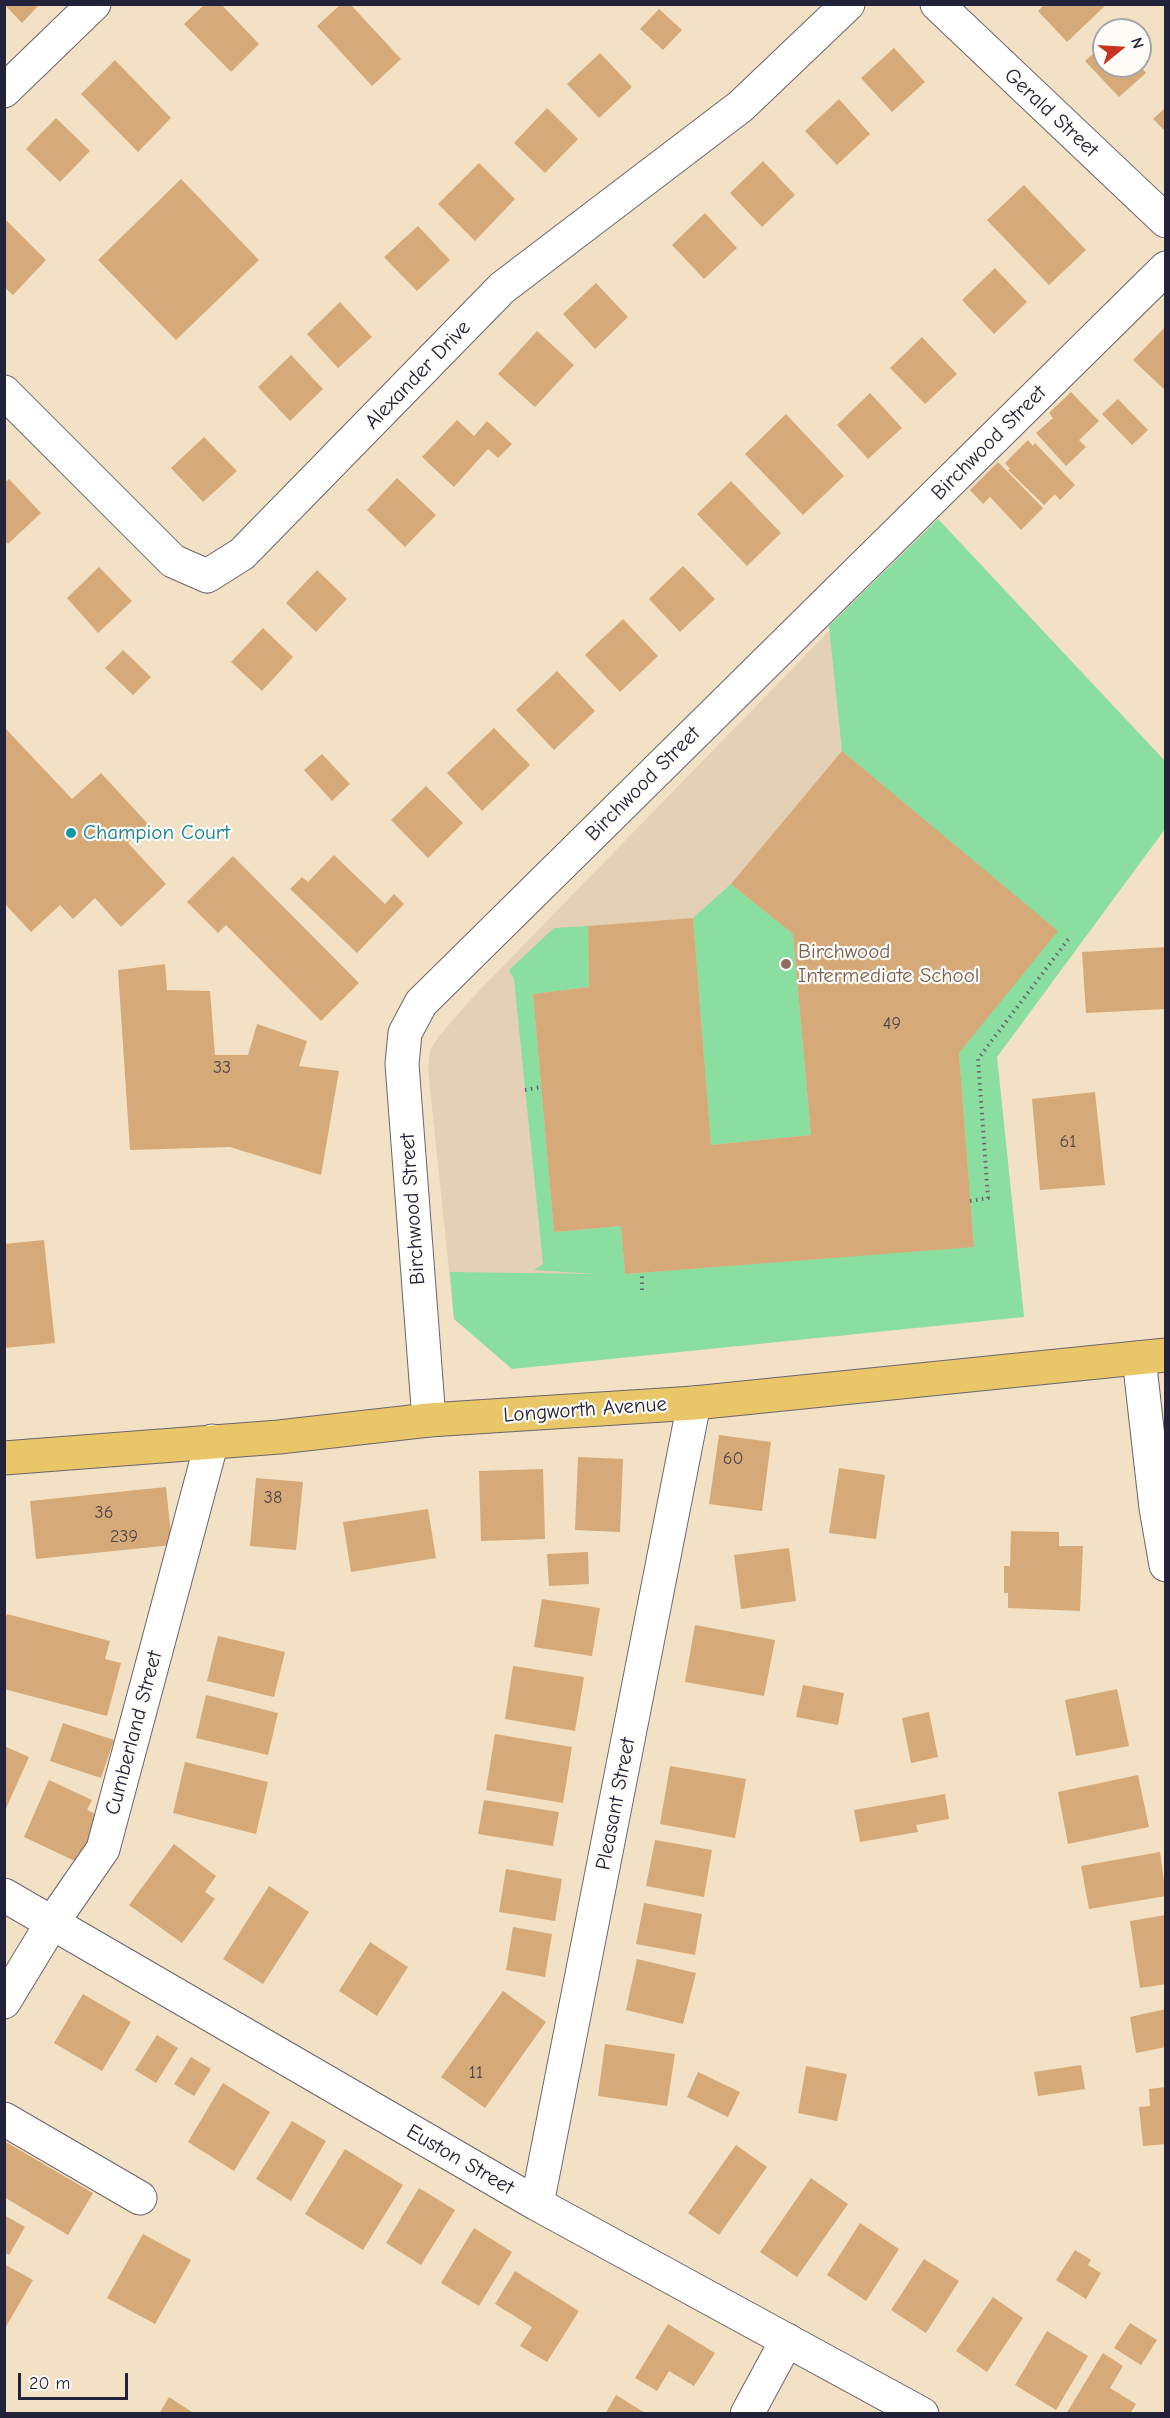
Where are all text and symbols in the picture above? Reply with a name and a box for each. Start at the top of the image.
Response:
north arrow [1092,18,1152,78]
text: N [1127,35,1147,51]
street label: Gerald Street [999,63,1103,163]
street label: Alexander Drive [360,315,476,435]
street label: Birchwood Street [926,380,1052,506]
street label: Birchwood Street [580,721,706,847]
place label: Champion Court [83,820,230,846]
marker: Champion Court [64,826,78,840]
place label: Birchwood Intermediate School [798,939,979,989]
marker: Birchwood Intermediate School [779,957,793,971]
house number: 49 [883,1013,901,1035]
house number: 33 [213,1057,231,1079]
house number: 61 [1060,1131,1076,1153]
street label: Birchwood Street [395,1132,431,1286]
street label: Longworth Avenue [502,1392,668,1428]
house number: 60 [723,1448,743,1470]
house number: 38 [264,1487,282,1509]
house number: 36 [95,1502,113,1524]
house number: 239 [110,1526,138,1548]
street label: Cumberland Street [100,1648,168,1818]
street label: Pleasant Street [591,1736,641,1872]
house number: 11 [469,2062,483,2084]
street label: Euston Street [402,2119,518,2201]
scale bar [21,2361,130,2399]
text: 20 m [29,2373,70,2394]

